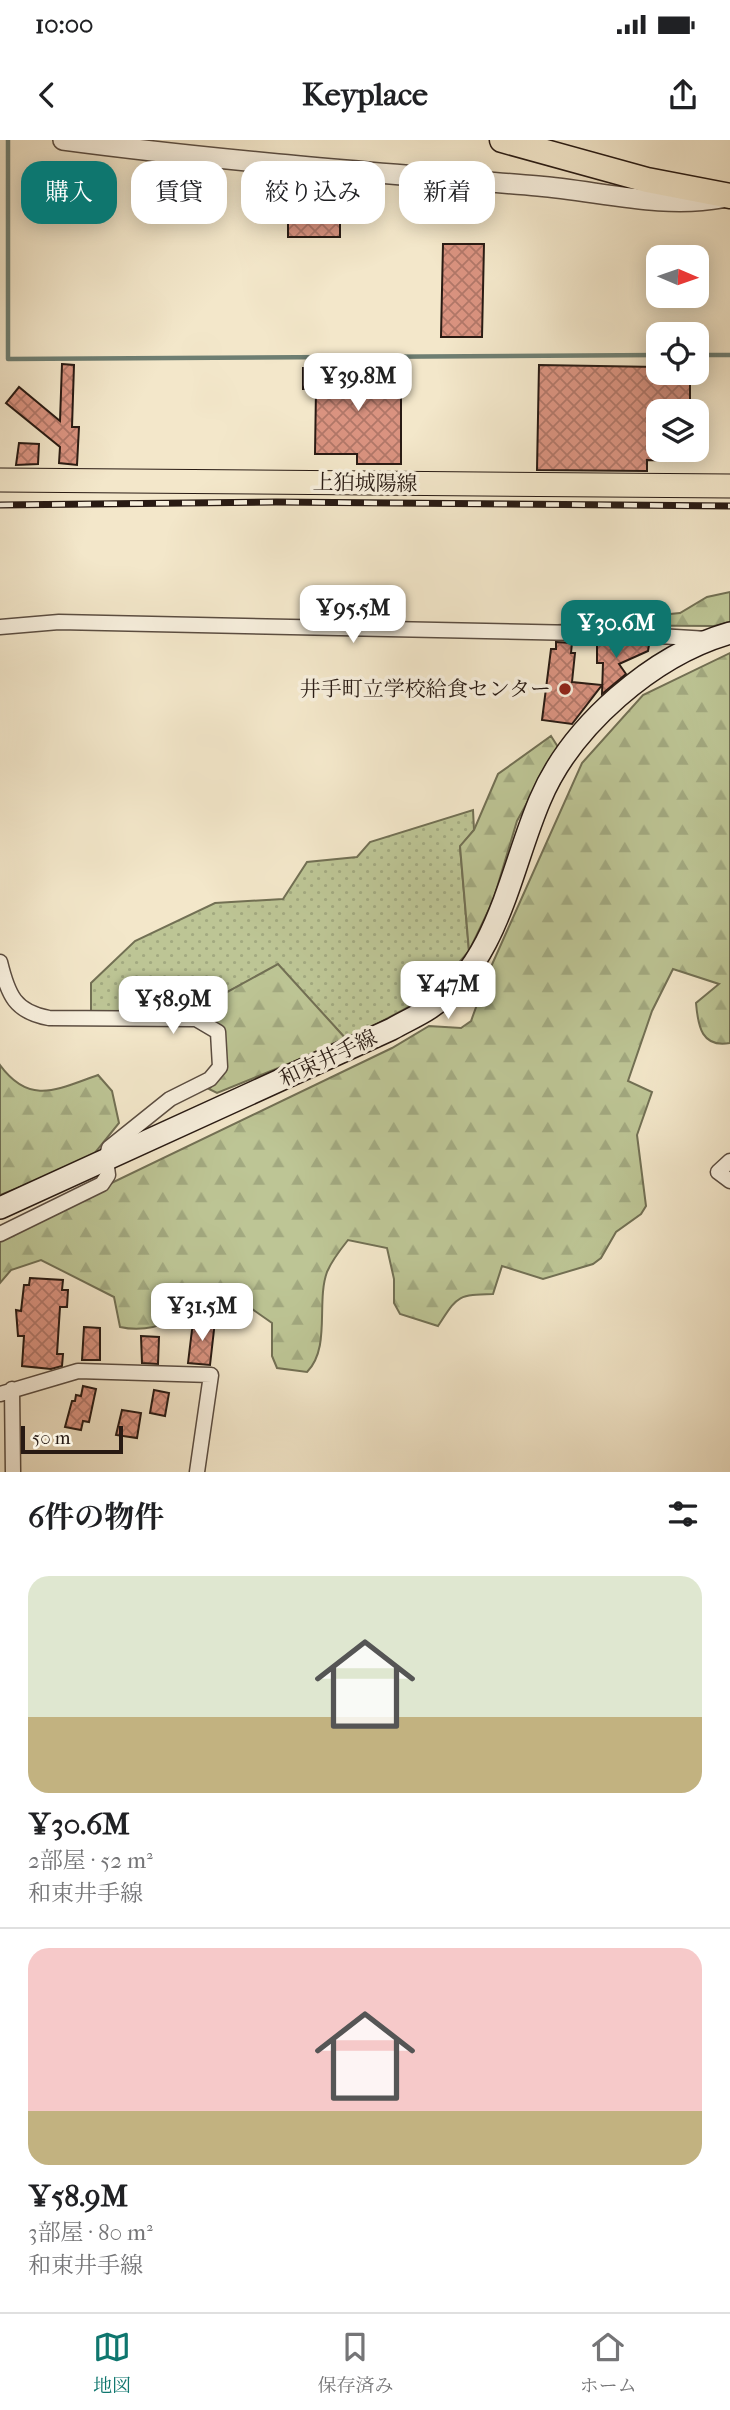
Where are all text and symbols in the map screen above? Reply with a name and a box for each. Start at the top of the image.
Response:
text: 10:00 [35,9,93,40]
icon: back [28,76,66,114]
text: Keyplace [302,76,428,113]
icon: share [664,76,702,114]
chip: 購入 [21,161,117,224]
chip: 賃貸 [131,161,227,224]
chip: 絞り込み [241,161,385,224]
chip: 新着 [399,161,495,224]
north arrow [646,245,709,308]
map controls [646,245,709,462]
button: locate [646,322,709,385]
pin: ¥39.8M [301,354,415,413]
text: ¥39.8M [320,362,396,389]
button: layers [646,399,709,462]
street label: 上狛城陽線 [312,470,418,496]
pin: ¥95.5M [296,586,410,645]
text: ¥95.5M [316,594,390,621]
pin: ¥30.6M [559,601,673,660]
text: ¥30.6M [577,609,655,636]
place label: 井手町立学校給食センター [300,677,551,701]
marker: 井手町立学校給食センター [557,681,573,697]
pin: ¥47M [407,962,489,1021]
text: ¥47M [417,970,479,997]
pin: ¥58.9M [116,976,230,1036]
text: ¥58.9M [135,985,211,1012]
street label: 和束井手線 [275,1025,381,1091]
pin: ¥31.5M [145,1284,259,1343]
text: ¥31.5M [167,1292,237,1319]
scale bar [21,1423,122,1455]
text: 50 m [32,1427,71,1449]
icon: filters [664,1495,702,1533]
text: 6件の物件 [28,1500,164,1535]
icon: home [302,1621,428,1747]
text: ¥30.6M [28,1807,130,1842]
text: 2部屋 · 52 m² [28,1847,153,1874]
text: 和束井手線 [28,1880,143,1907]
icon: home [302,1993,428,2119]
text: ¥58.9M [28,2179,128,2214]
text: 3部屋 · 80 m² [28,2219,153,2246]
text: 和束井手線 [28,2252,143,2279]
tab: 地図 [93,2328,131,2397]
tab: 保存済み [317,2328,394,2397]
tab: ホーム [580,2328,637,2397]

